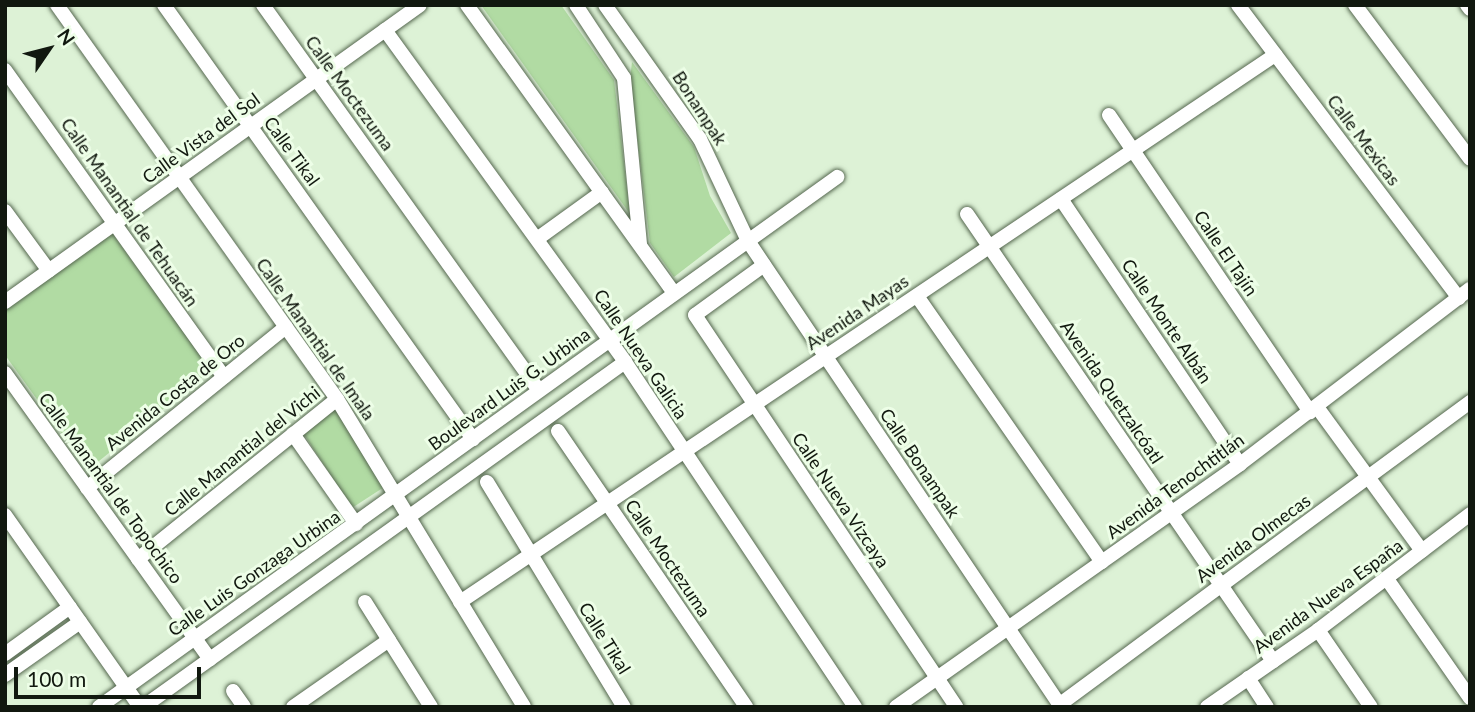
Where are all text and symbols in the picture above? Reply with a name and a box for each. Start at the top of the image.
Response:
north arrow [14,14,84,84]
text: N [53,24,80,49]
street label: Calle Moctezuma [301,31,399,155]
street label: Bonampak [668,67,732,149]
street label: Calle Vista del Sol [138,88,264,188]
street label: Calle Mexicas [1323,90,1405,190]
street label: Calle Tikal [260,112,324,190]
street label: Calle Manantial de Tehuacán [56,113,204,311]
street label: Calle El Tajín [1189,206,1263,300]
street label: Calle Manantial de Imala [252,254,380,424]
street label: Calle Monte Albán [1117,254,1217,388]
street label: Avenida Mayas [802,270,912,354]
street label: Calle Nueva Galicia [590,285,692,423]
street label: Avenida Quetzalcóatl [1056,316,1168,468]
street label: Boulevard Luis G. Urbina [424,323,594,455]
street label: Avenida Costa de Oro [101,329,249,455]
street label: Calle Manantial del Vichi [160,381,324,521]
street label: Calle Manantial de Topochico [34,388,188,588]
street label: Calle Bonampak [875,404,965,522]
street label: Calle Nueva Vizcaya [788,428,894,572]
street label: Avenida Tenochtitlán [1102,429,1248,543]
street label: Avenida Olmecas [1192,489,1314,587]
street label: Calle Moctezuma [621,495,715,621]
street label: Calle Luis Gonzaga Urbina [164,505,344,641]
street label: Avenida Nueva España [1249,534,1407,658]
street label: Calle Tikal [574,598,636,678]
scale bar [18,652,205,696]
text: 100 m [27,666,86,691]

